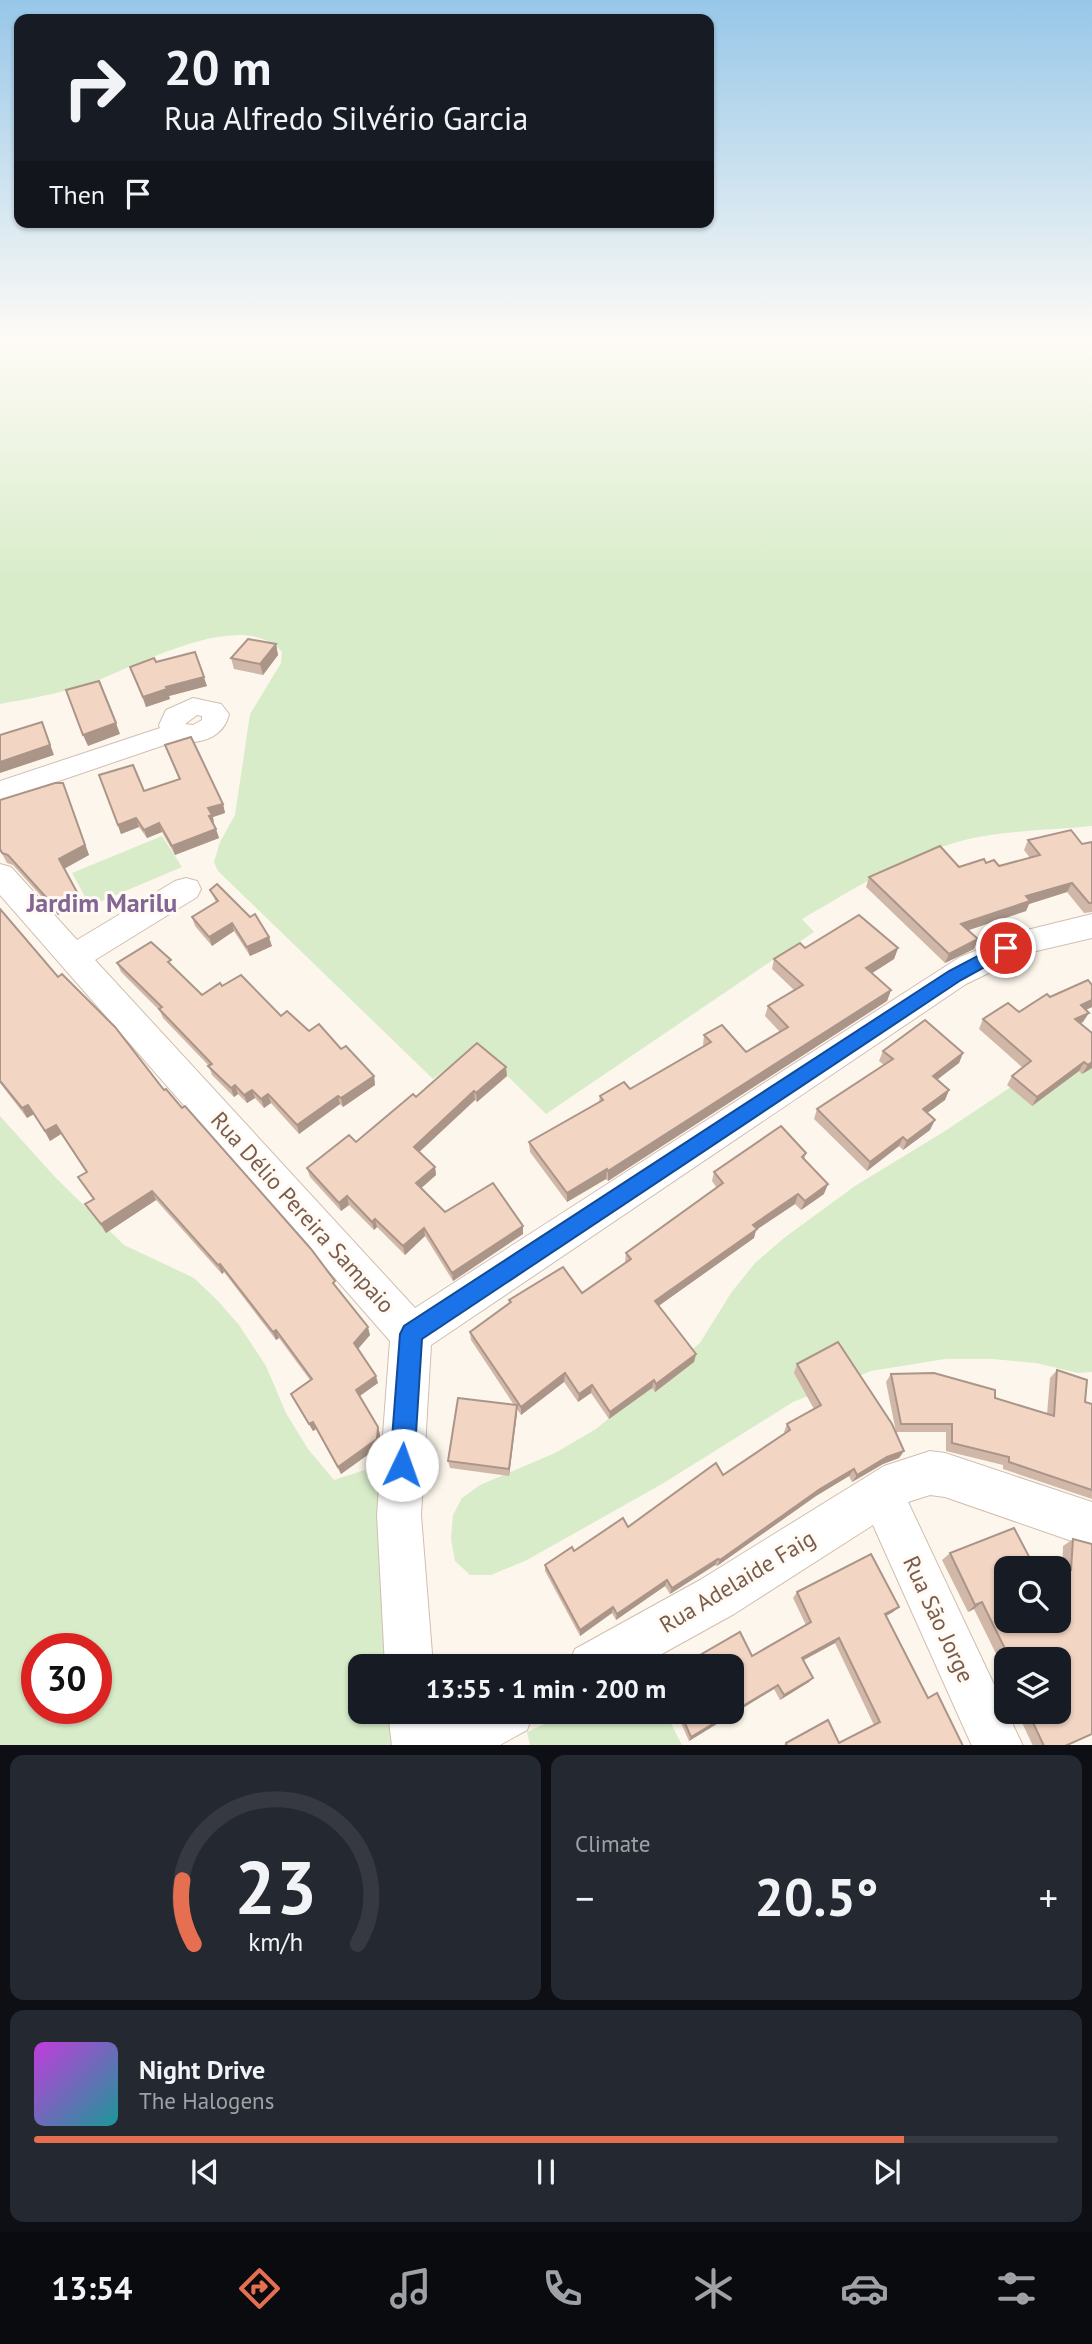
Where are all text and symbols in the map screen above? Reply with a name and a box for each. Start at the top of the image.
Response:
text: 20 m [164,35,271,99]
icon: right [49,42,140,133]
text: Rua Alfredo Silvério Garcia [164,97,528,139]
icon: arrive [119,175,157,213]
text: Then [49,178,105,211]
district label: Jardim Marilu [26,886,177,919]
pin [976,918,1036,978]
icon: arrive [987,929,1025,967]
street label: Rua Délio Pereira Sampaio [205,1105,401,1319]
position arrow [365,1428,439,1502]
street label: Rua Adelaide Faig [654,1523,820,1639]
street label: Rua São Jorge [897,1551,981,1687]
map controls [994,1556,1071,1724]
button: search [994,1556,1071,1633]
speed limit sign: 30 [21,1633,112,1724]
button: layers [994,1647,1071,1724]
text: 13:55 · 1 min · 200 m [426,1672,666,1705]
text: Climate [575,1829,650,1858]
text: 23 [234,1840,317,1934]
text: 20.5° [755,1863,878,1930]
text: − [575,1873,594,1922]
text: + [1039,1873,1058,1922]
text: km/h [248,1925,303,1957]
text: Night Drive [139,2053,265,2086]
text: The Halogens [139,2086,274,2115]
icon: previous [186,2153,224,2191]
icon: pause [527,2153,565,2191]
icon: next [868,2153,906,2191]
icon: directions [235,2264,284,2313]
icon: music [386,2264,435,2313]
icon: phone [538,2264,587,2313]
icon: climate [689,2264,738,2313]
icon: car [840,2264,889,2313]
icon: filters [992,2264,1041,2313]
text: 13:54 [51,2267,132,2309]

